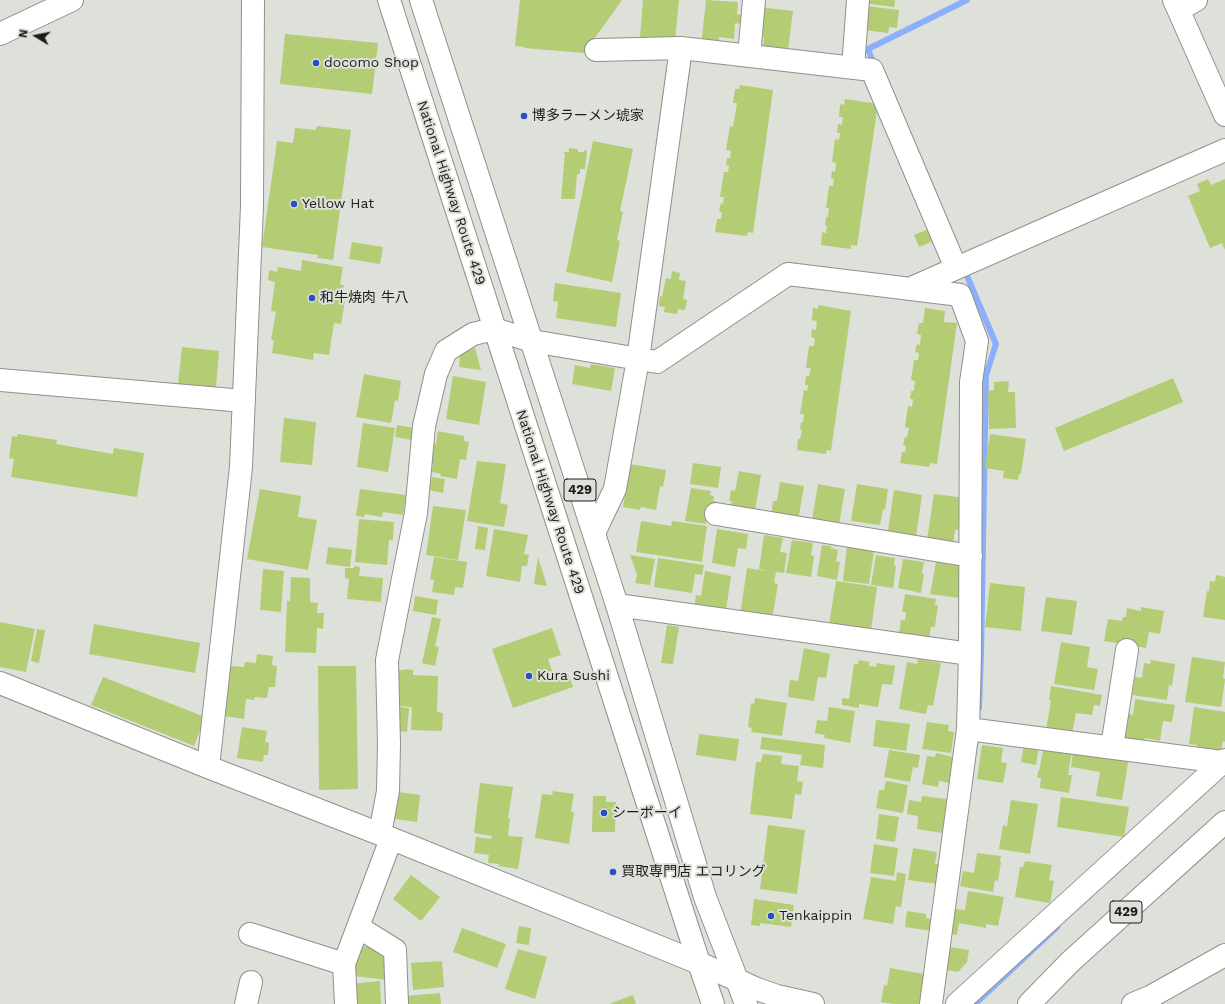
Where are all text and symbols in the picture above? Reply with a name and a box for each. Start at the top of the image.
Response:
north arrow [16,16,56,56]
text: N [17,29,31,39]
place label: docomo Shop [324,55,419,71]
marker: docomo Shop [311,58,321,68]
street label: National Highway Route 429 [413,99,489,287]
place label: 博多ラーメン琥家 [532,108,644,124]
marker: 博多ラーメン琥家 [519,111,529,121]
place label: Yellow Hat [302,196,374,212]
marker: Yellow Hat [289,199,299,209]
place label: 和牛焼肉 牛八 [320,290,409,306]
marker: 和牛焼肉 牛八 [307,293,317,303]
street label: National Highway Route 429 [512,408,588,596]
road number: 429 [564,479,596,501]
place label: Kura Sushi [537,668,610,684]
marker: Kura Sushi [524,671,534,681]
place label: シーボーイ [612,805,682,821]
marker: シーボーイ [599,808,609,818]
place label: 買取専門店 エコリング [621,864,766,880]
marker: 買取専門店 エコリング [608,867,618,877]
road number: 429 [1110,901,1142,923]
place label: Tenkaippin [779,908,852,924]
marker: Tenkaippin [766,911,776,921]

